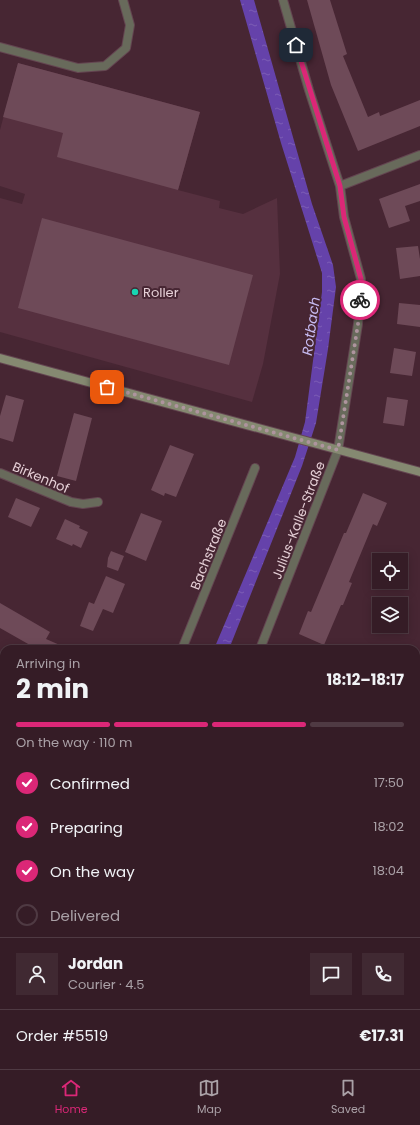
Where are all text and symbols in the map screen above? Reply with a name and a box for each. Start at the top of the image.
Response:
pin [279,28,313,62]
icon: home [285,34,307,56]
courier [340,280,380,320]
place label: Roller [143,283,179,302]
marker: Roller [130,287,140,297]
icon: bike [349,289,371,311]
water label: Rotbach [297,295,325,357]
pin [90,370,124,404]
icon: bag [96,376,118,398]
street label: Birkenhof [9,457,72,498]
street label: Julius-Kalle-Straße [267,458,330,582]
street label: Bachstraße [186,516,231,593]
map controls [372,553,408,633]
button: locate [372,553,408,589]
button: layers [372,597,408,633]
text: Arriving in [16,654,80,673]
text: 18:12–18:17 [326,669,404,690]
text: 2 min [16,671,89,707]
text: On the way · 110 m [16,733,132,752]
icon: check [16,772,38,794]
text: Confirmed [50,773,130,794]
text: 17:50 [374,773,404,792]
icon: check [16,816,38,838]
text: Preparing [50,817,123,838]
text: 18:02 [373,817,404,836]
icon: check [16,860,38,882]
text: On the way [50,861,135,882]
text: 18:04 [373,861,404,880]
text: Delivered [50,905,120,926]
button: person [16,953,58,995]
text: Jordan [68,953,123,974]
button: chat [310,953,352,995]
button: phone [362,953,404,995]
text: Courier · 4.5 [68,975,144,994]
text: Order #5519 [16,1025,108,1046]
text: €17.31 [359,1025,404,1046]
tab: Home [55,1077,88,1118]
tab: Map [197,1077,221,1118]
tab: Saved [331,1077,365,1118]

